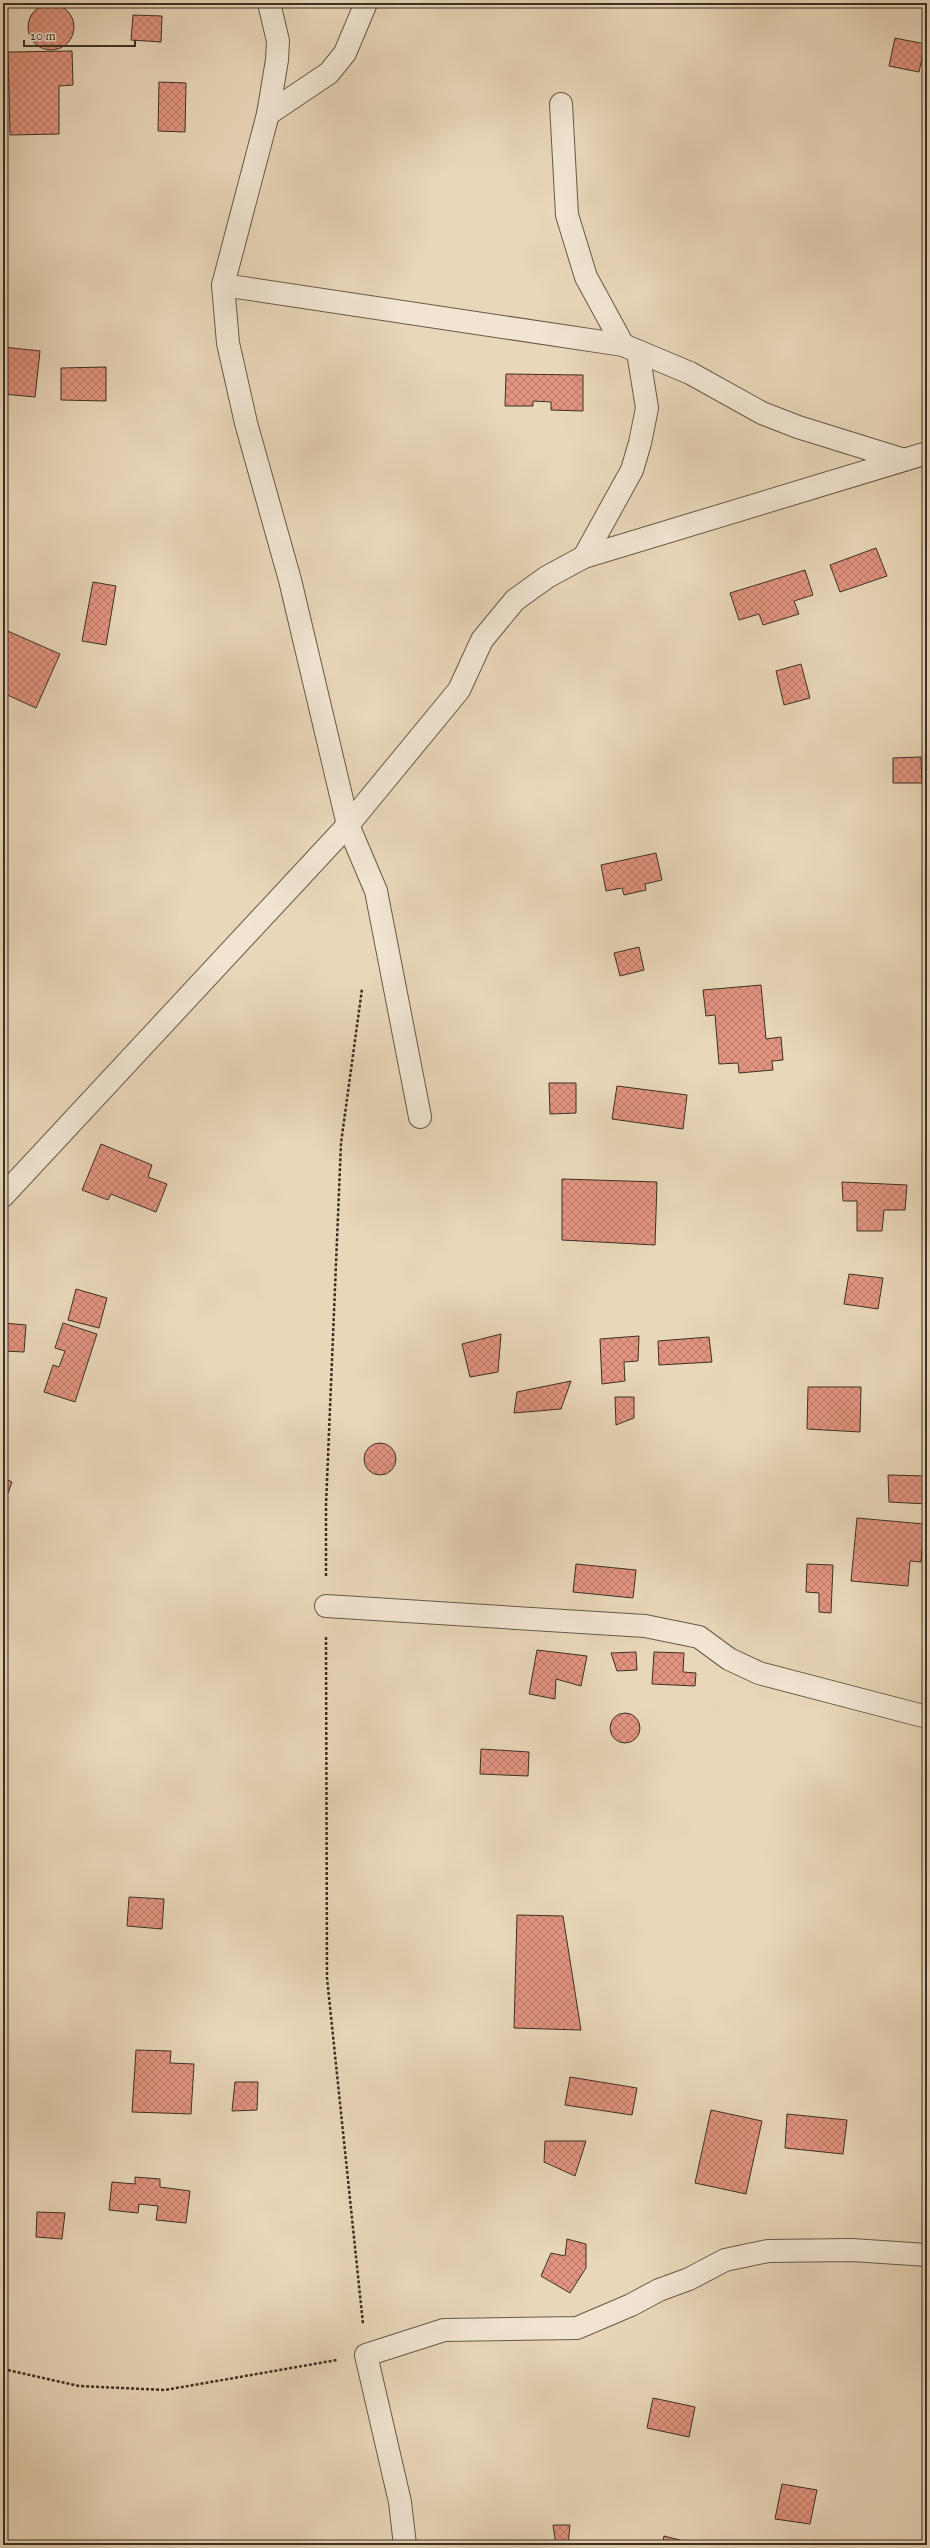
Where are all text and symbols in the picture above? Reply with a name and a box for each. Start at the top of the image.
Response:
scale bar [24,22,135,48]
text: 20 m [30,29,56,43]

